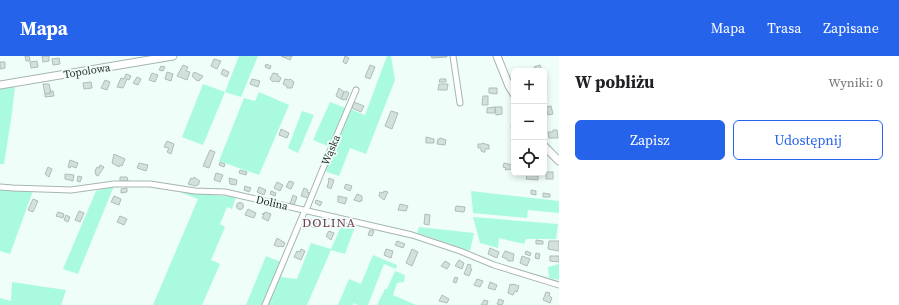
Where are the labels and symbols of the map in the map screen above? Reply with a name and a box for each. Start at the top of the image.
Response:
street label: Topolowa [62,60,112,82]
street label: Wąska [318,132,344,168]
street label: Dolina [254,192,290,214]
district label: DOLINA [302,214,356,231]

